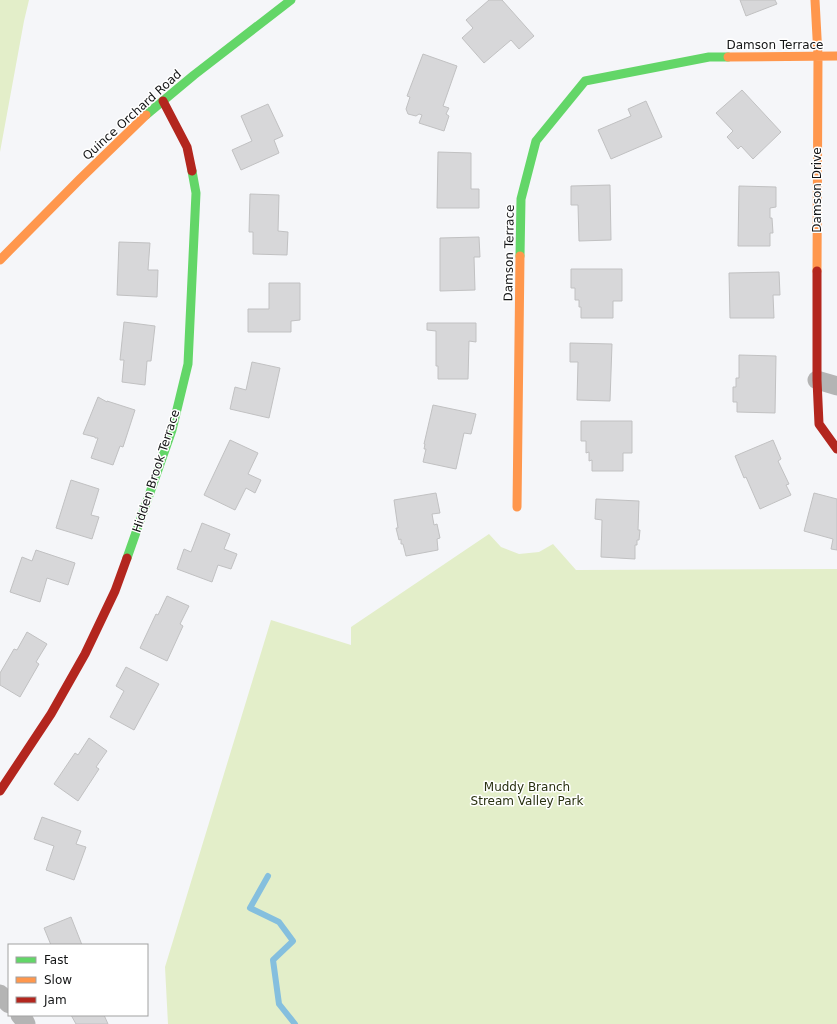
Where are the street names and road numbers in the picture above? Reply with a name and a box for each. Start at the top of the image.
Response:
street label: Damson Terrace [727,38,823,52]
street label: Quince Orchard Road [80,67,184,163]
street label: Damson Drive [810,147,824,233]
street label: Damson Terrace [501,204,517,302]
street label: Hidden Brook Terrace [130,408,182,534]

